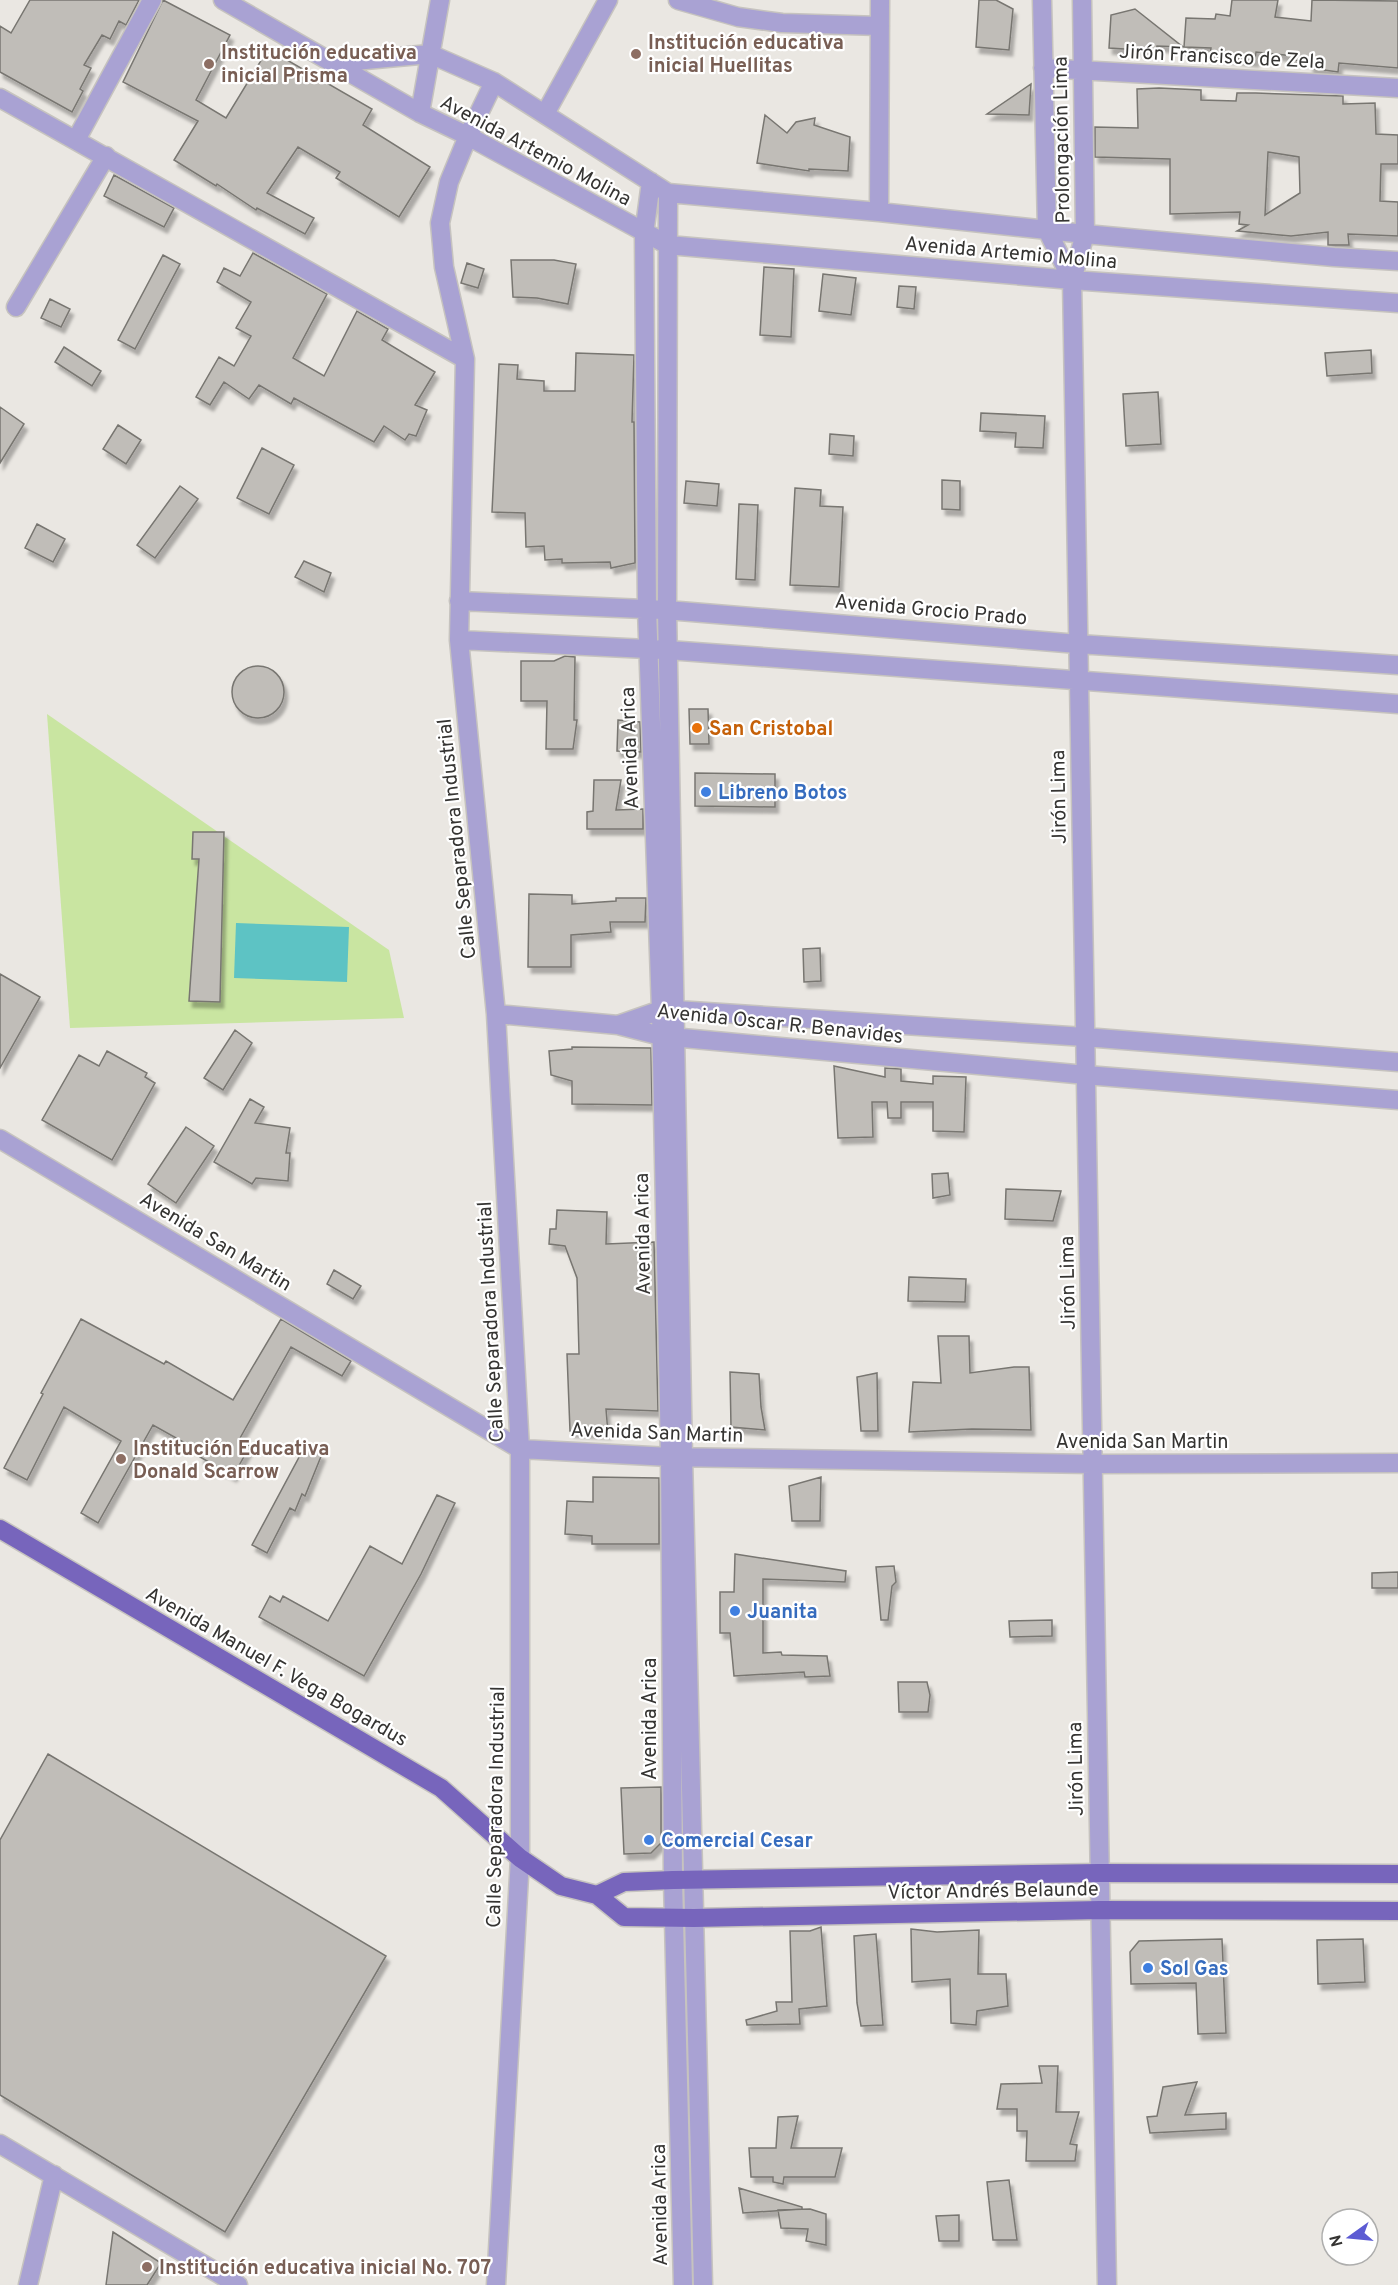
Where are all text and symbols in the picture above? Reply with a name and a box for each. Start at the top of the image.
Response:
place label: Institución educativa inicial Huellitas [648,31,844,80]
street label: Jirón Francisco de Zela [1118,40,1325,76]
place label: Institución educativa inicial Prisma [221,41,417,90]
marker: Institución educativa inicial Huellitas [629,47,643,61]
street label: Prolongación Lima [1049,56,1077,224]
marker: Institución educativa inicial Prisma [202,57,216,71]
street label: Avenida Artemio Molina [435,90,635,213]
street label: Avenida Artemio Molina [904,232,1118,276]
street label: Avenida Grocio Prado [833,590,1028,632]
street label: Avenida Arica [616,686,646,810]
street label: Calle Separadora Industrial [432,717,484,960]
place label: San Cristobal [709,717,833,743]
marker: San Cristobal [690,721,704,735]
street label: Jirón Lima [1046,750,1074,844]
place label: Libreno Botos [718,781,847,807]
marker: Libreno Botos [699,785,713,799]
street label: Avenida Oscar R. Benavides [655,999,904,1051]
street label: Avenida Arica [630,1173,658,1295]
street label: Avenida San Martin [134,1187,296,1298]
street label: Calle Separadora Industrial [473,1201,511,1443]
street label: Jirón Lima [1055,1236,1083,1330]
street label: Avenida San Martin [570,1418,744,1450]
street label: Avenida San Martin [1055,1430,1229,1456]
place label: Institución Educativa Donald Scarrow [133,1437,329,1486]
marker: Institución Educativa Donald Scarrow [114,1452,128,1466]
street label: Avenida Manuel F. Vega Bogardus [140,1582,412,1754]
place label: Juanita [747,1600,818,1626]
marker: Juanita [728,1604,742,1618]
street label: Avenida Arica [638,1658,664,1780]
street label: Calle Separadora Industrial [482,1686,512,1928]
street label: Jirón Lima [1063,1722,1091,1816]
place label: Comercial Cesar [661,1829,814,1855]
marker: Comercial Cesar [642,1833,656,1847]
street label: Víctor Andrés Belaunde [887,1877,1099,1907]
place label: Sol Gas [1160,1957,1229,1983]
marker: Sol Gas [1141,1961,1155,1975]
street label: Avenida Arica [647,2144,675,2266]
north arrow [1320,2207,1380,2267]
text: N [1326,2232,1349,2249]
place label: Institución educativa inicial No. 707 [159,2256,491,2282]
marker: Institución educativa inicial No. 707 [140,2260,154,2274]

